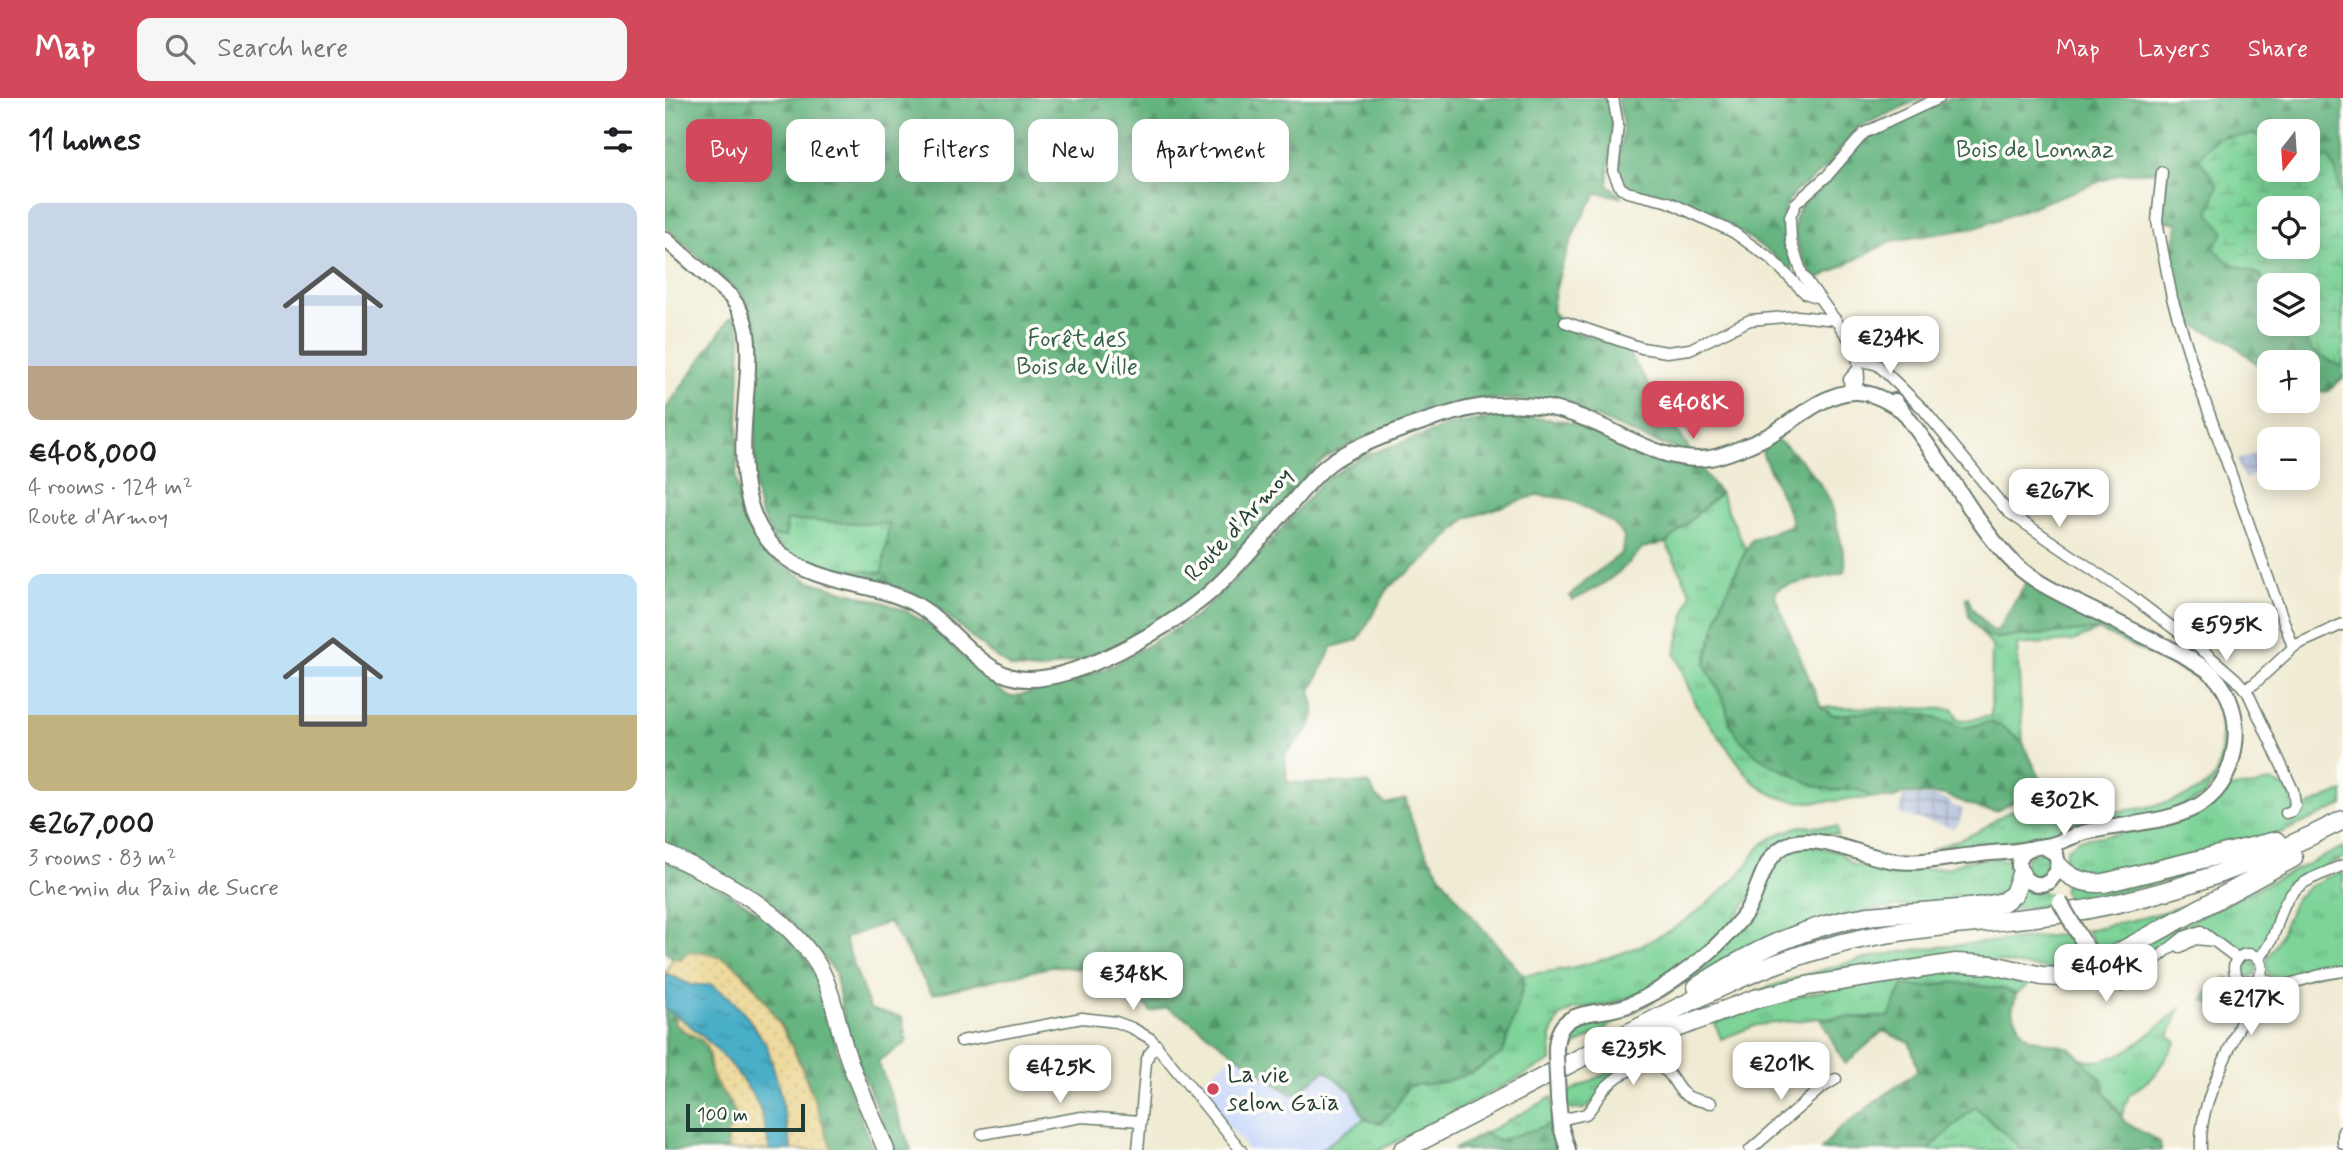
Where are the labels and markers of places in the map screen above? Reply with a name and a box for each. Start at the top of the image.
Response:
pin: €234K [1841,316,1939,376]
pin: €408K [1644,382,1742,441]
pin: €267K [2010,470,2108,529]
pin: €595K [2177,603,2275,663]
pin: €302K [2015,778,2113,838]
pin: €404K [2057,944,2155,1004]
pin: €348K [1084,953,1182,1012]
pin: €217K [2202,978,2300,1037]
pin: €235K [1584,1028,1682,1087]
pin: €201K [1732,1042,1830,1102]
pin: €425K [1011,1046,1109,1105]
place label: La vie selon Gaïa [1227,1060,1339,1119]
marker: La vie selon Gaïa [1205,1081,1221,1097]

